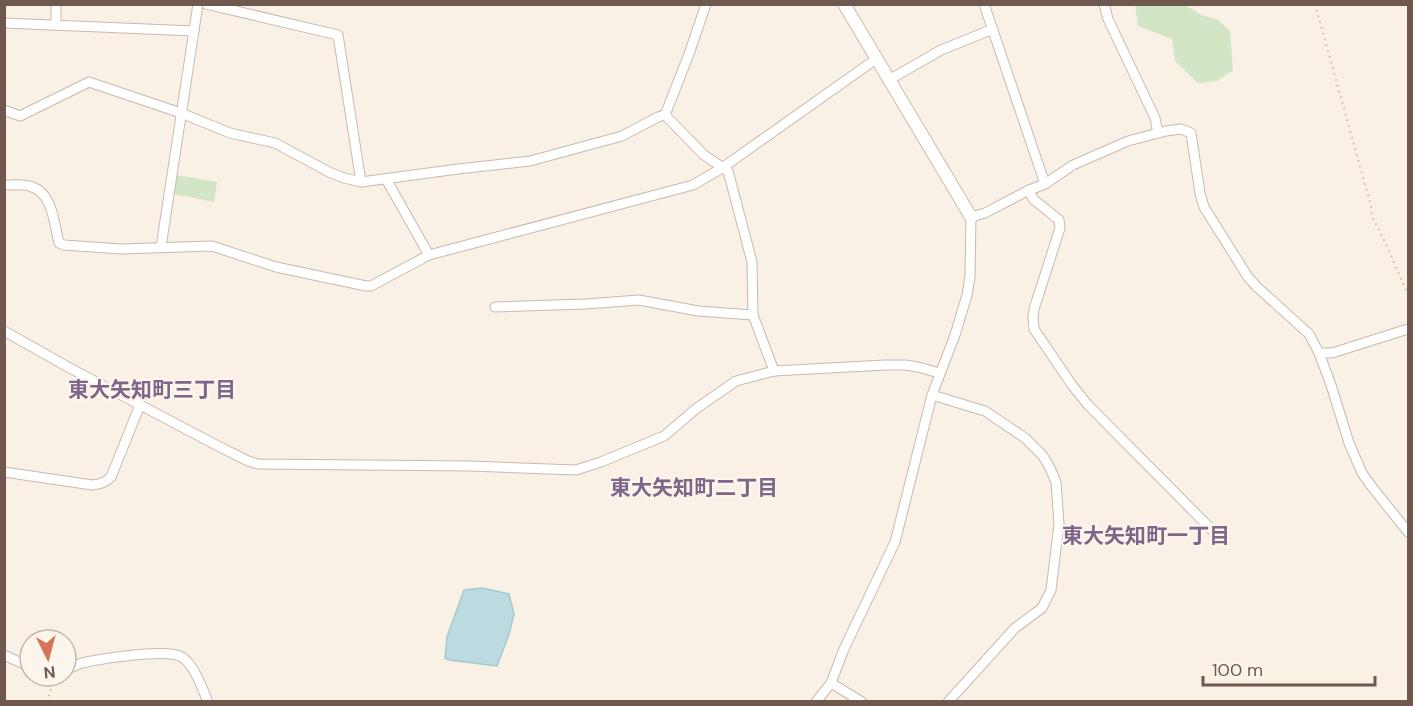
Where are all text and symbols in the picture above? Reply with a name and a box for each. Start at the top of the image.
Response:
district label: 東大矢知町三丁目 [68,376,236,404]
district label: 東大矢知町二丁目 [610,474,778,502]
district label: 東大矢知町一丁目 [1062,522,1230,550]
north arrow [18,628,78,688]
scale bar [1203,649,1376,687]
text: 100 m [1212,658,1263,682]
text: N [43,661,56,683]

